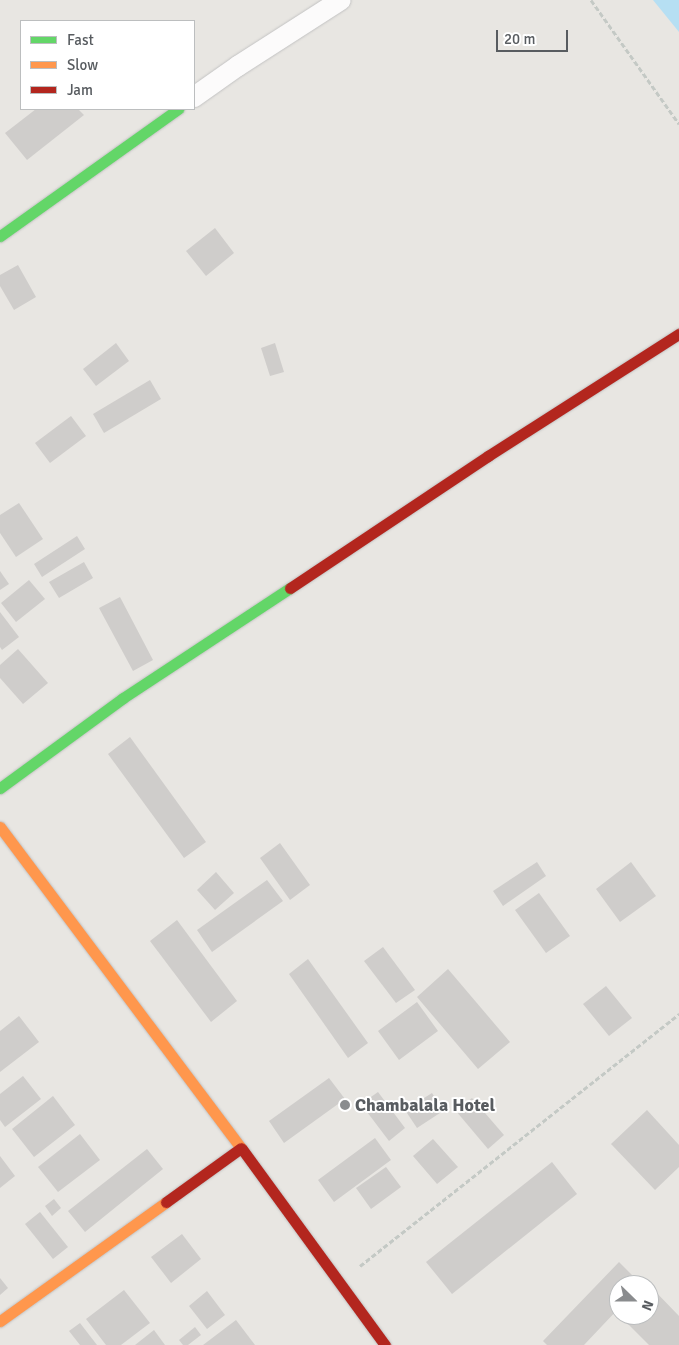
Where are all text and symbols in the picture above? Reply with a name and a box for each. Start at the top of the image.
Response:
legend [20,20,195,110]
scale bar [499,20,572,52]
text: 20 m [504,30,535,48]
text: Fast [67,31,94,49]
text: Slow [67,56,98,74]
text: Jam [67,81,93,99]
place label: Chambalala Hotel [355,1094,495,1116]
marker: Chambalala Hotel [339,1099,351,1111]
north arrow [609,1275,659,1325]
text: N [638,1298,657,1313]

